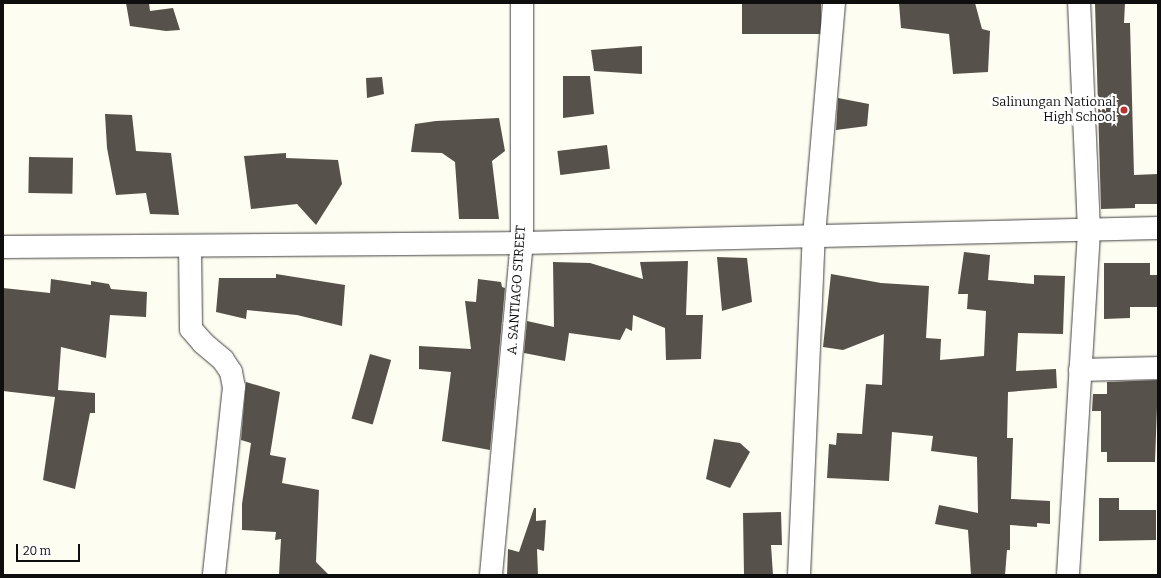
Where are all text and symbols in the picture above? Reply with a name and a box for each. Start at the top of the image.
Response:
place label: Salinungan National High School [992,95,1116,126]
marker: Salinungan National High School [1119,105,1129,115]
street label: A. SANTIAGO STREET [505,225,529,355]
scale bar [18,536,82,562]
text: 20 m [23,544,51,558]

